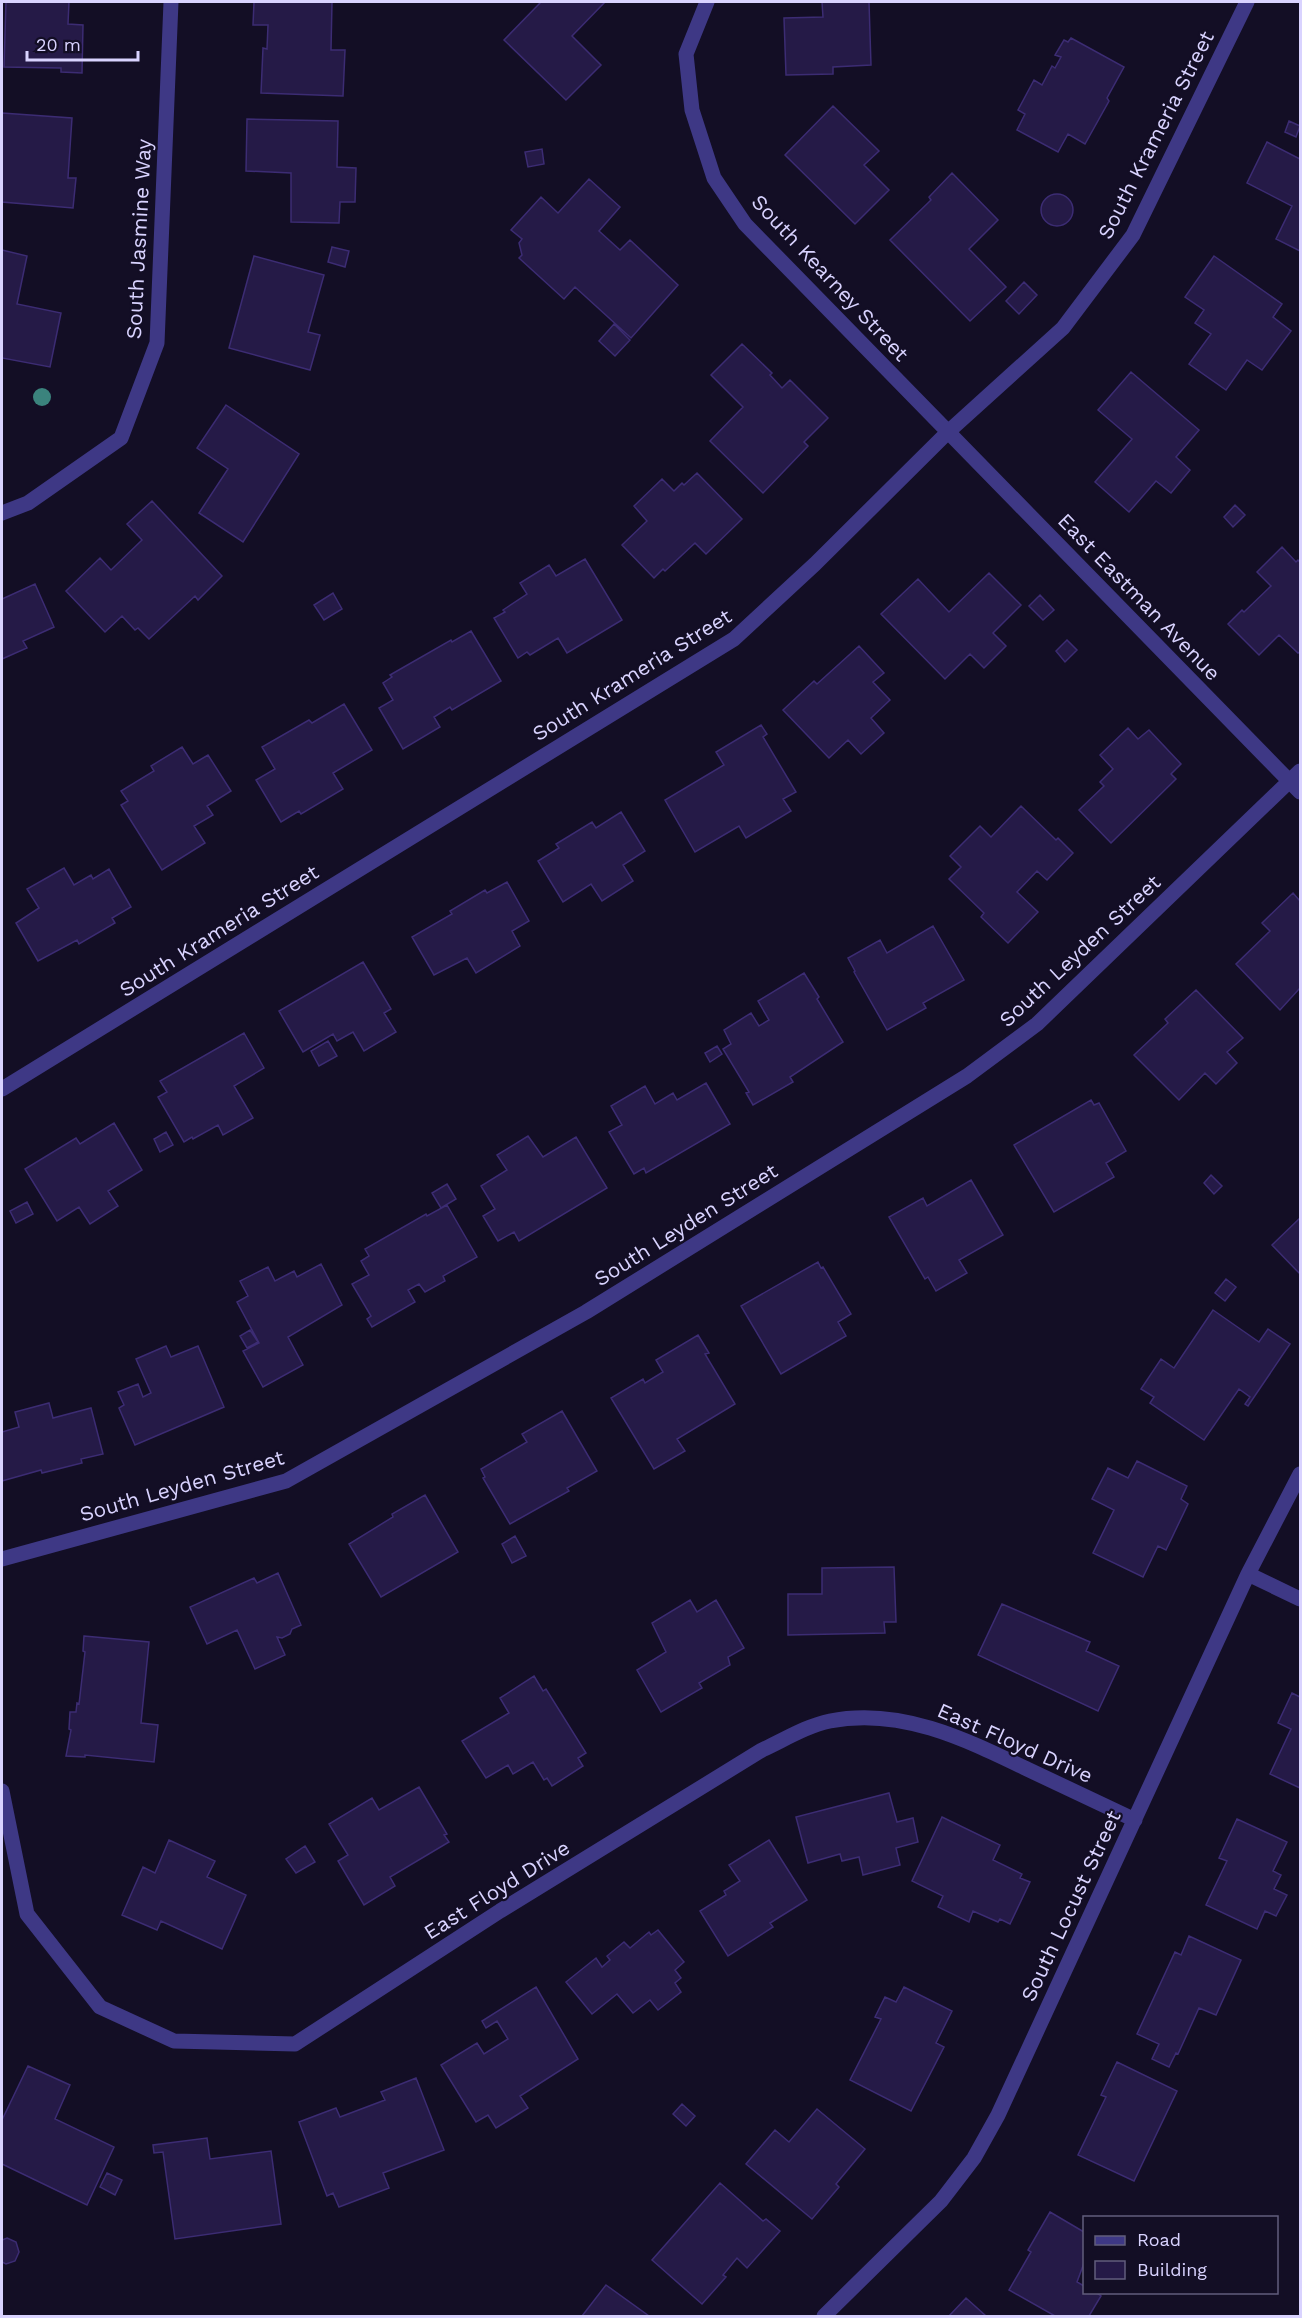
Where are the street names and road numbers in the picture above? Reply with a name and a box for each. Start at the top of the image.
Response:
street label: South Krameria Street [1092,26,1219,243]
street label: South Jasmine Way [121,138,156,340]
street label: South Kearney Street [747,189,914,366]
street label: East Eastman Avenue [1053,508,1226,686]
street label: South Krameria Street [528,603,736,746]
street label: South Krameria Street [115,859,323,1002]
street label: South Leyden Street [994,869,1166,1032]
street label: South Leyden Street [590,1158,782,1291]
street label: South Leyden Street [77,1444,287,1527]
street label: East Floyd Drive [934,1697,1097,1788]
street label: South Locust Street [1015,1806,1126,2005]
street label: East Floyd Drive [419,1835,574,1944]

